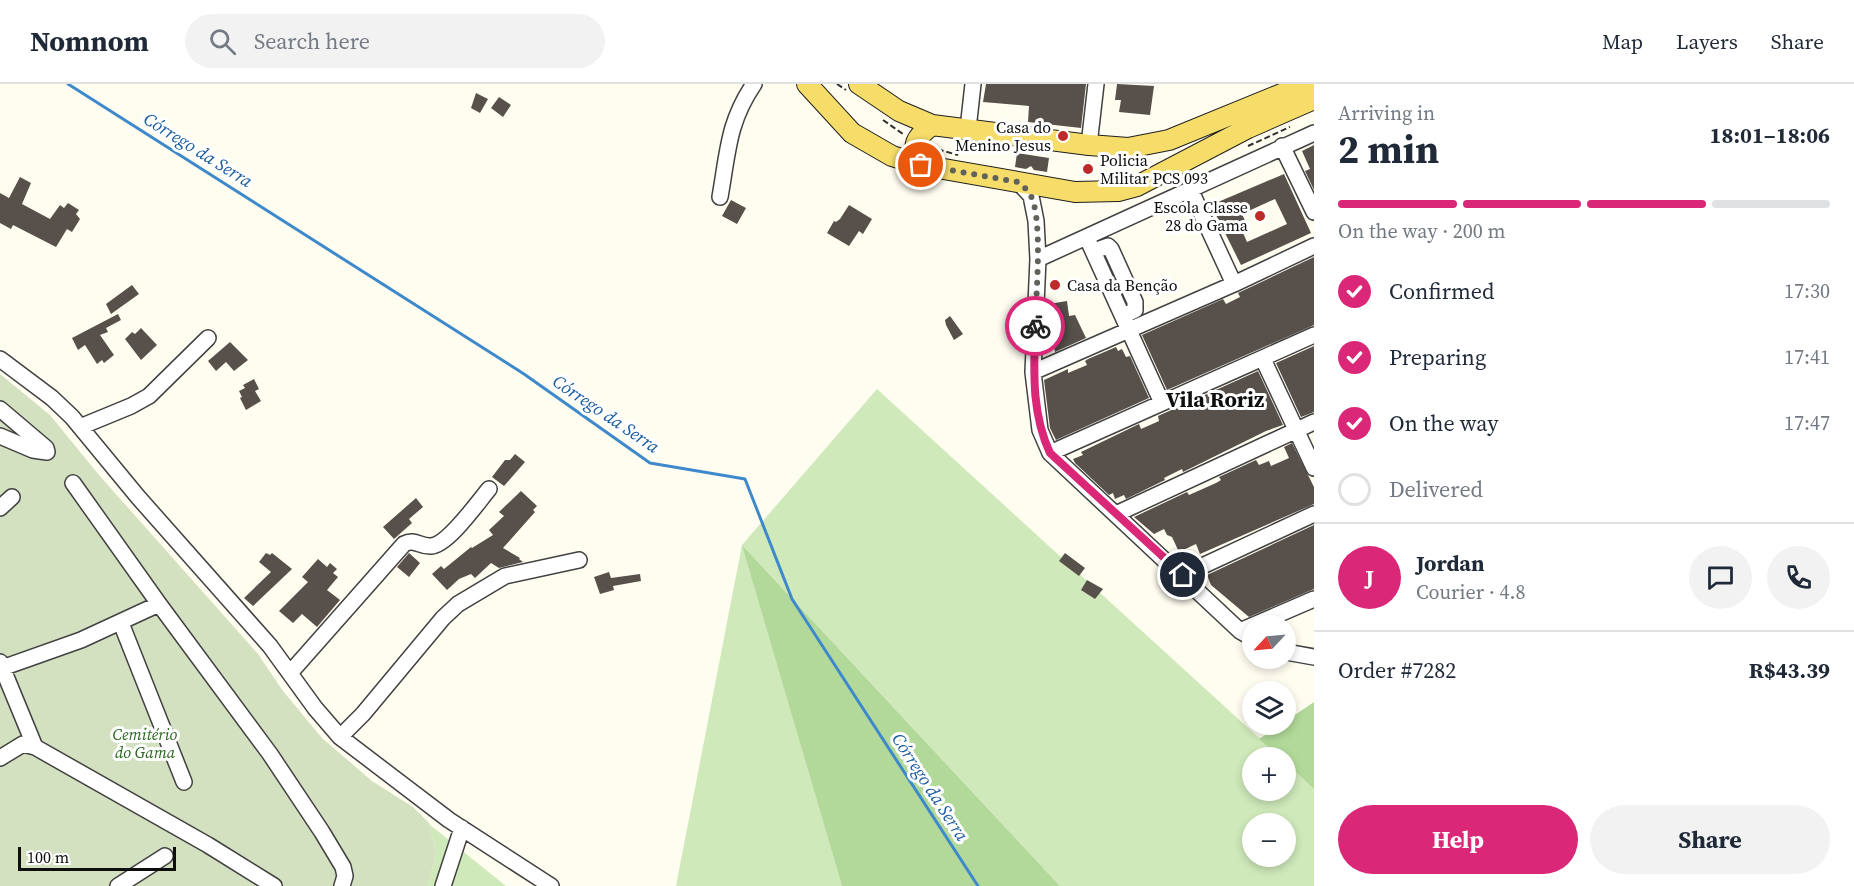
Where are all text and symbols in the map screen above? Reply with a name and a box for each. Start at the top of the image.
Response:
search box [185,14,605,68]
text: Nomnom [30,22,149,60]
icon: search [206,25,239,58]
text: Search here [254,26,370,56]
text: Map [1602,27,1643,56]
text: Layers [1676,27,1738,56]
text: Share [1771,27,1824,56]
text: Arriving in [1338,99,1435,127]
water label: Córrego da Serra [139,106,258,193]
place label: Casa do Menino Jesus [955,116,1051,156]
text: 18:01–18:06 [1710,120,1830,150]
text: 2 min [1338,123,1439,176]
marker: Casa do Menino Jesus [1056,129,1070,143]
pin [895,139,946,190]
icon: bag [904,148,937,181]
place label: Policia Militar PCS 093 [1100,149,1208,189]
marker: Policia Militar PCS 093 [1081,162,1095,176]
place label: Escola Classe 28 do Gama [1154,196,1249,236]
marker: Escola Classe 28 do Gama [1253,209,1267,223]
text: On the way · 200 m [1338,217,1505,245]
place label: Casa da Benção [1067,274,1178,296]
icon: check [1338,275,1371,308]
text: Confirmed [1389,276,1494,306]
text: 17:30 [1784,277,1830,305]
marker: Casa da Benção [1048,278,1062,292]
courier [1005,296,1065,356]
icon: bike [1019,310,1052,343]
icon: check [1338,341,1371,374]
text: Preparing [1389,342,1486,372]
text: 17:41 [1784,343,1830,371]
water label: Córrego da Serra [548,369,665,459]
district label: Vila Roriz [1166,384,1264,414]
icon: check [1338,407,1371,440]
text: On the way [1389,408,1498,438]
text: 17:47 [1784,409,1830,437]
text: Delivered [1389,474,1483,504]
button: chat [1689,546,1752,609]
button: phone [1767,546,1830,609]
text: Jordan [1416,548,1484,578]
pin [1157,549,1208,600]
icon: home [1166,558,1199,591]
text: J [1365,562,1374,592]
text: Courier · 4.8 [1416,578,1525,606]
north arrow [1242,615,1296,669]
map controls [1242,615,1296,867]
text: Order #7282 [1338,655,1456,685]
text: R$43.39 [1749,655,1830,685]
button: layers [1242,681,1296,735]
park label: Cemitério do Gama [113,723,178,763]
water label: Córrego da Serra [886,728,975,846]
button: + [1242,747,1296,801]
button: Help [1338,805,1578,874]
button: Share [1590,805,1830,874]
button: − [1242,813,1296,867]
scale bar [18,844,176,872]
text: 100 m [27,846,69,868]

